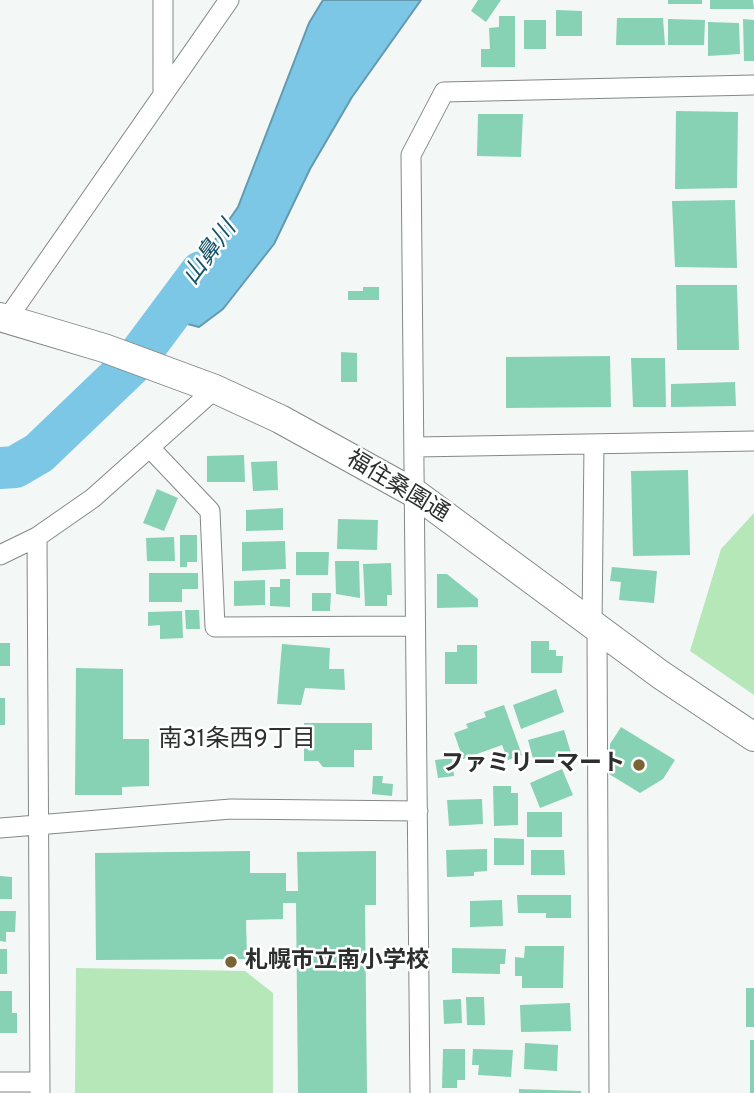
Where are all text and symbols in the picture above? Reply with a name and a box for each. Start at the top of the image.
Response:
water label: 山鼻川 [178,216,244,292]
street label: 福住桑園通 [341,447,453,529]
district label: 南31条西9丁目 [158,727,316,755]
place label: ファミリーマート [441,751,625,779]
marker: ファミリーマート [631,757,647,773]
place label: 札幌市立南小学校 [245,948,429,976]
marker: 札幌市立南小学校 [223,954,239,970]

